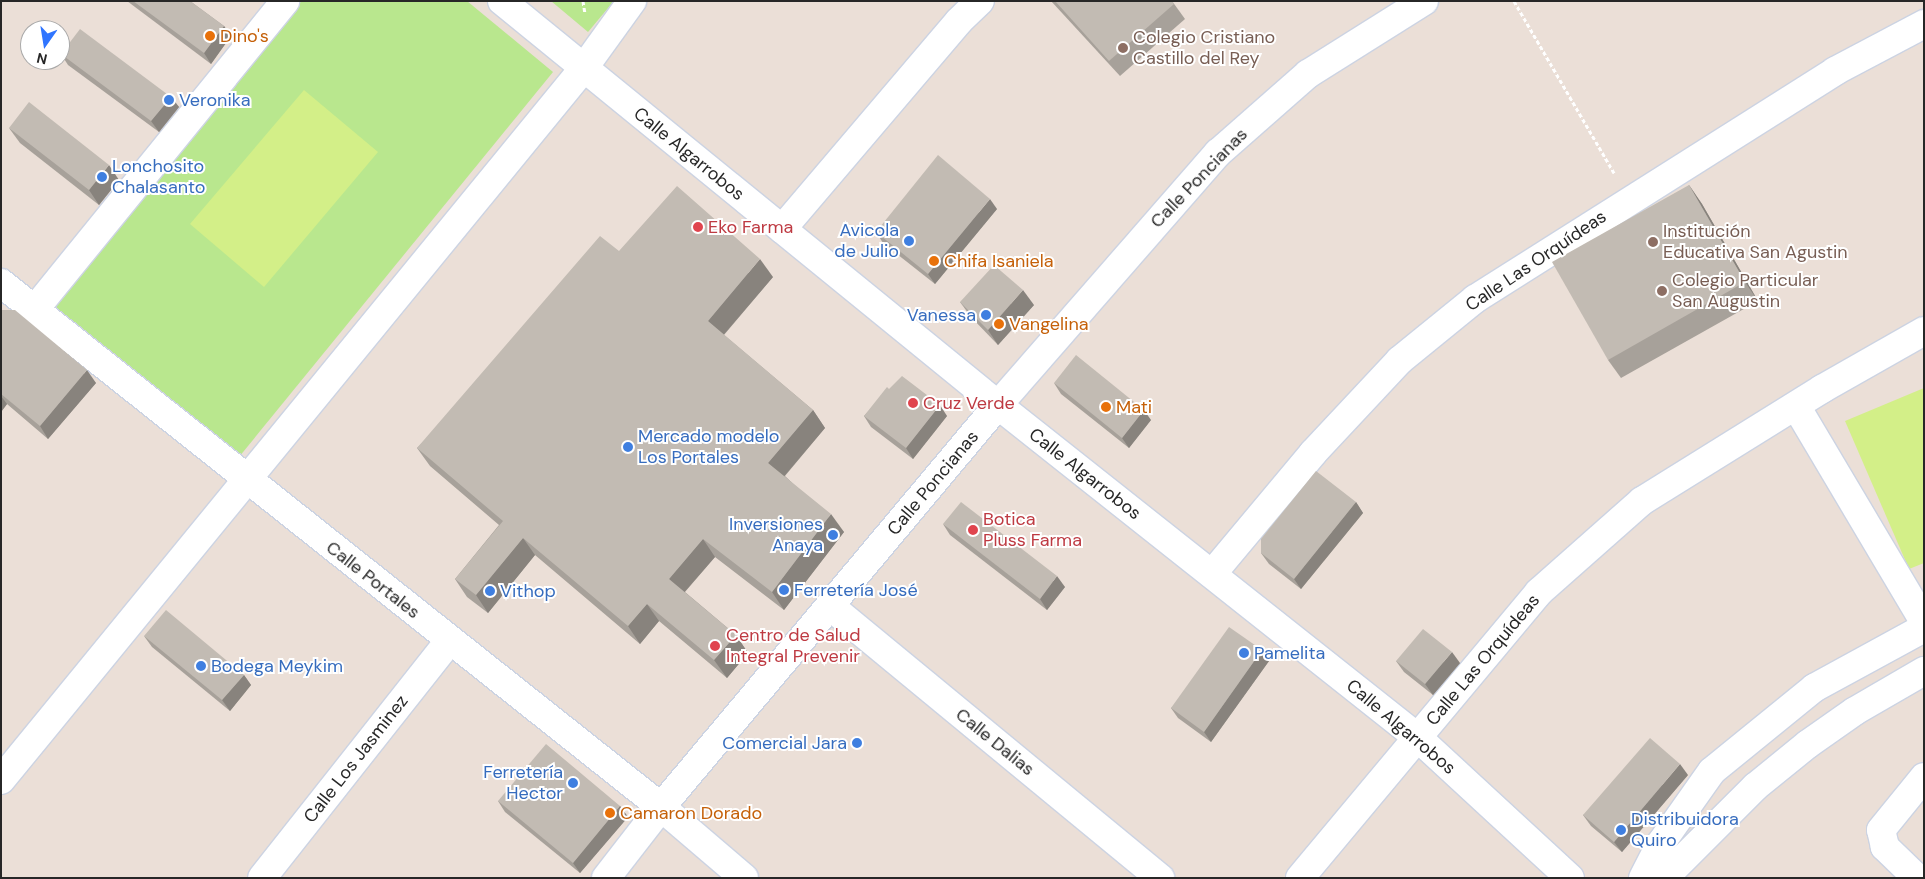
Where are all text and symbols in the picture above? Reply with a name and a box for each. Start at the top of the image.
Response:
north arrow [20,20,70,70]
place label: Dino's [220,25,269,47]
place label: Colegio Cristiano Castillo del Rey [1133,27,1275,70]
marker: Dino's [204,30,216,42]
marker: Colegio Cristiano Castillo del Rey [1117,42,1129,54]
text: N [35,49,49,69]
place label: Veronika [179,89,251,111]
marker: Veronika [163,94,175,106]
street label: Calle Algarrobos [629,103,749,205]
street label: Calle Poncianas [1146,124,1252,232]
place label: Lonchosito Chalasanto [112,156,205,198]
marker: Lonchosito Chalasanto [96,171,108,183]
street label: Calle Las Orquídeas [1462,206,1610,316]
place label: Eko Farma [708,216,793,238]
place label: Avicola de Julio [834,220,899,262]
marker: Eko Farma [692,221,704,233]
place label: Institución Educativa San Agustin [1663,221,1848,264]
marker: Avicola de Julio [903,235,915,247]
marker: Institución Educativa San Agustin [1647,236,1659,248]
place label: Chifa Isaniela [944,250,1054,272]
marker: Chifa Isaniela [928,255,940,267]
place label: Colegio Particular San Augustin [1672,270,1819,312]
marker: Colegio Particular San Augustin [1656,285,1668,297]
place label: Vanessa [907,304,976,326]
marker: Vanessa [980,309,992,321]
place label: Vangelina [1009,313,1089,335]
marker: Vangelina [993,318,1005,330]
place label: Cruz Verde [923,392,1015,414]
place label: Mati [1116,396,1152,418]
marker: Cruz Verde [907,397,919,409]
marker: Mati [1100,401,1112,413]
street label: Calle Algarrobos [1025,424,1145,524]
place label: Mercado modelo Los Portales [638,426,779,468]
street label: Calle Poncianas [883,426,983,540]
marker: Mercado modelo Los Portales [622,441,634,453]
place label: Botica Pluss Farma [983,509,1082,552]
place label: Inversiones Anaya [729,514,823,556]
marker: Botica Pluss Farma [967,524,979,536]
marker: Inversiones Anaya [827,529,839,541]
street label: Calle Portales [322,537,424,623]
place label: Ferretería José [794,579,918,601]
place label: Vithop [500,580,556,602]
marker: Ferretería José [778,584,790,596]
marker: Vithop [484,585,496,597]
street label: Calle Las Orquídeas [1422,590,1544,730]
place label: Centro de Salud Integral Prevenir [726,625,860,668]
marker: Centro de Salud Integral Prevenir [708,639,722,653]
place label: Pamelita [1254,642,1325,664]
marker: Pamelita [1238,647,1250,659]
place label: Bodega Meykim [211,655,343,677]
marker: Bodega Meykim [195,660,207,672]
street label: Calle Algarrobos [1342,675,1460,779]
street label: Calle Los Jasminez [299,691,413,827]
street label: Calle Dalias [951,704,1039,780]
place label: Comercial Jara [722,732,847,754]
marker: Comercial Jara [851,737,863,749]
place label: Ferretería Hector [483,762,563,804]
marker: Ferretería Hector [567,777,579,789]
place label: Camaron Dorado [620,802,762,824]
marker: Camaron Dorado [604,807,616,819]
place label: Distribuidora Quiro [1631,809,1739,852]
marker: Distribuidora Quiro [1615,824,1627,836]

